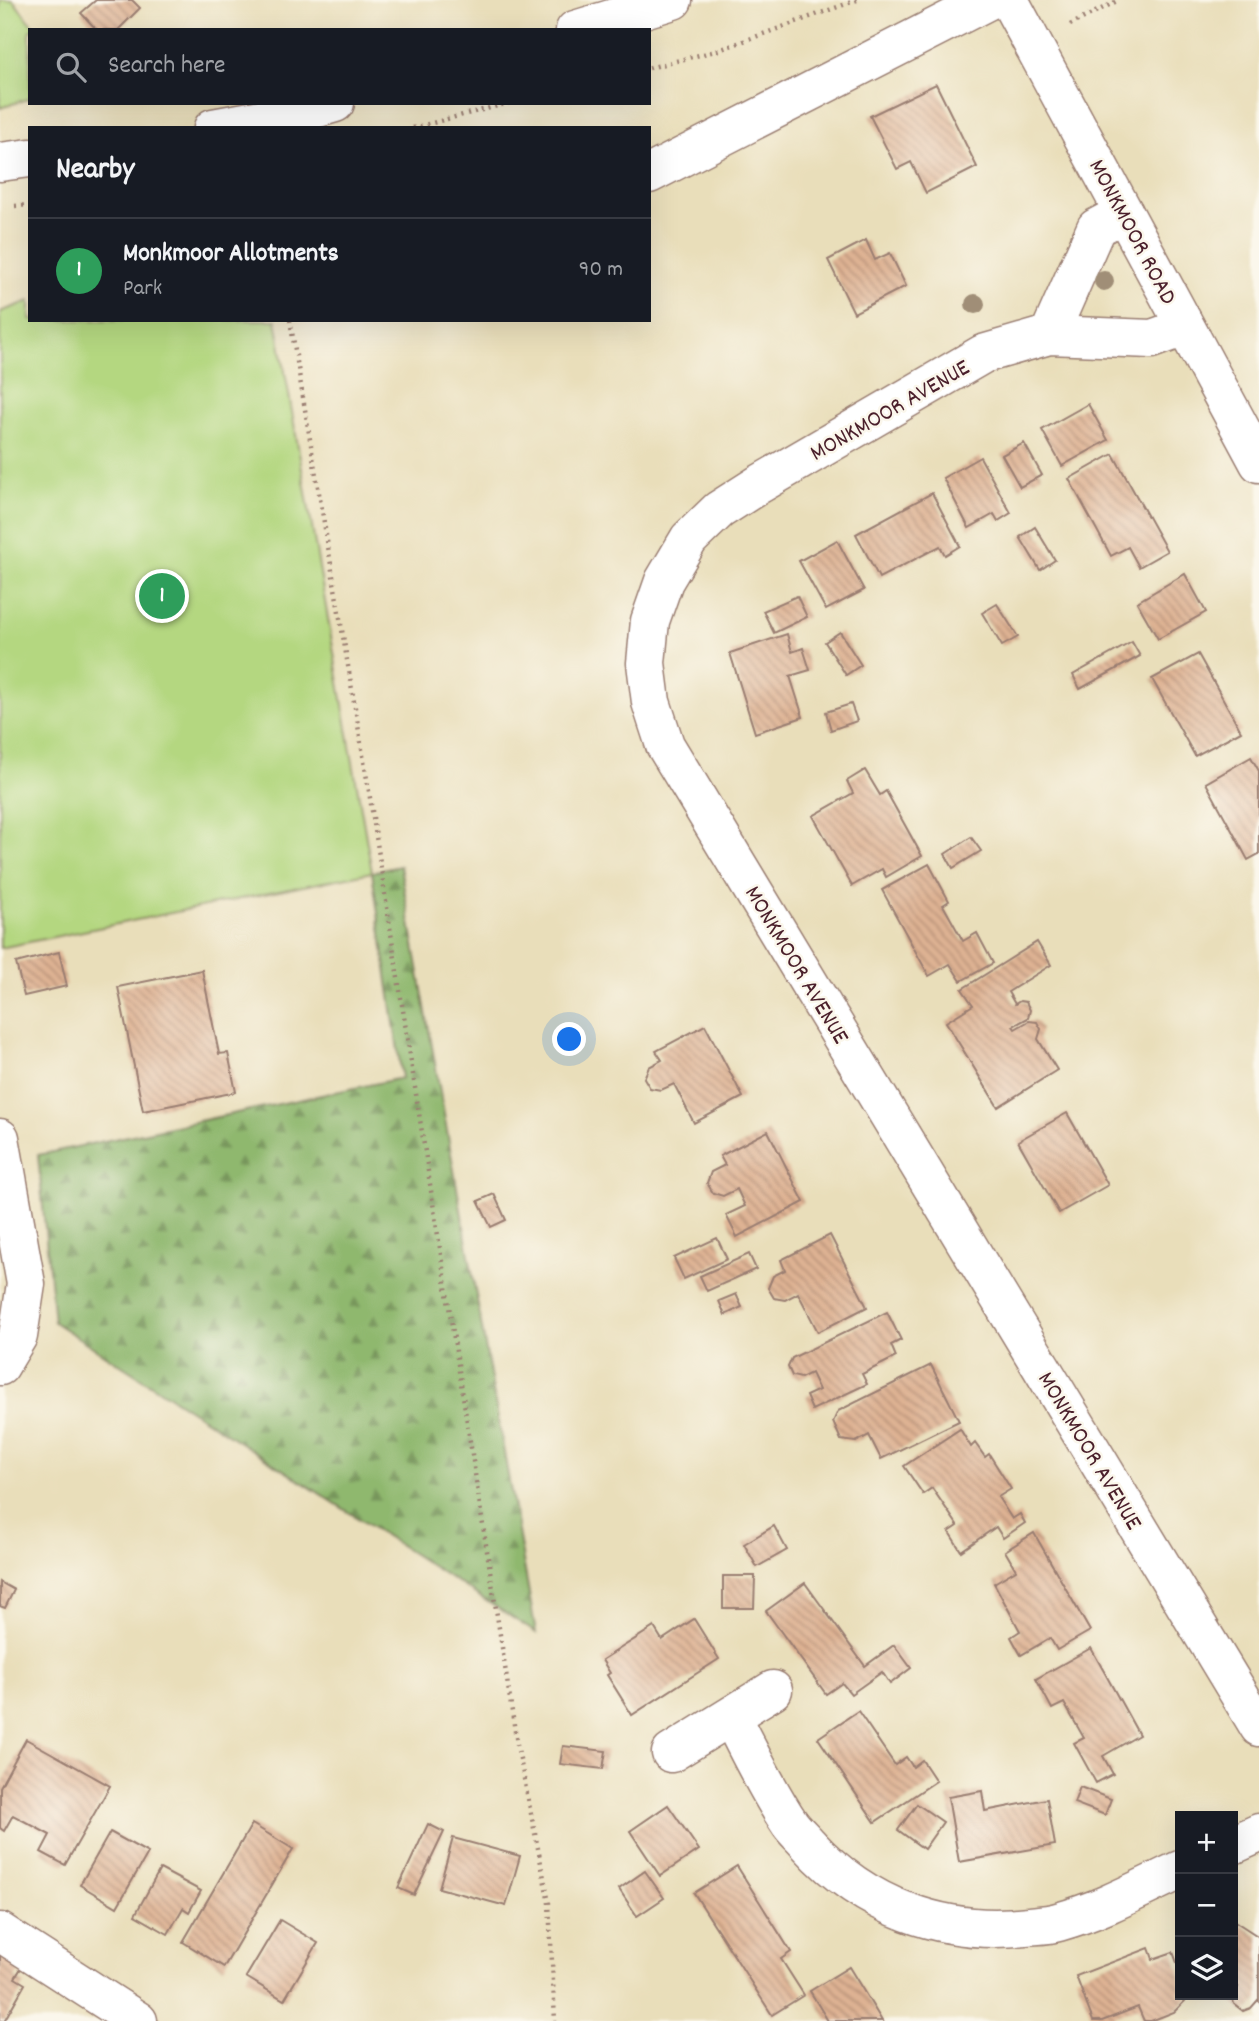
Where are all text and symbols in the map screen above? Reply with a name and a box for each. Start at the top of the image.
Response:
search box [28,28,651,105]
icon: search [52,48,90,86]
text: Search here [108,48,226,85]
text: Nearby [56,150,134,193]
street label: MONKMOOR ROAD [1079,154,1184,311]
text: Monkmoor Allotments [123,236,339,273]
text: 1 [76,254,82,287]
text: 90 m [579,254,623,287]
text: Park [123,273,162,306]
street label: MONKMOOR AVENUE [804,352,977,471]
pin: 1 [139,570,185,622]
street label: MONKMOOR AVENUE [735,880,856,1051]
your location [552,1022,586,1056]
street label: MONKMOOR AVENUE [1028,1366,1149,1537]
map controls [1175,1811,1238,2000]
button: + [1175,1811,1238,1874]
button: − [1175,1874,1238,1937]
button: layers [1175,1937,1238,2000]

